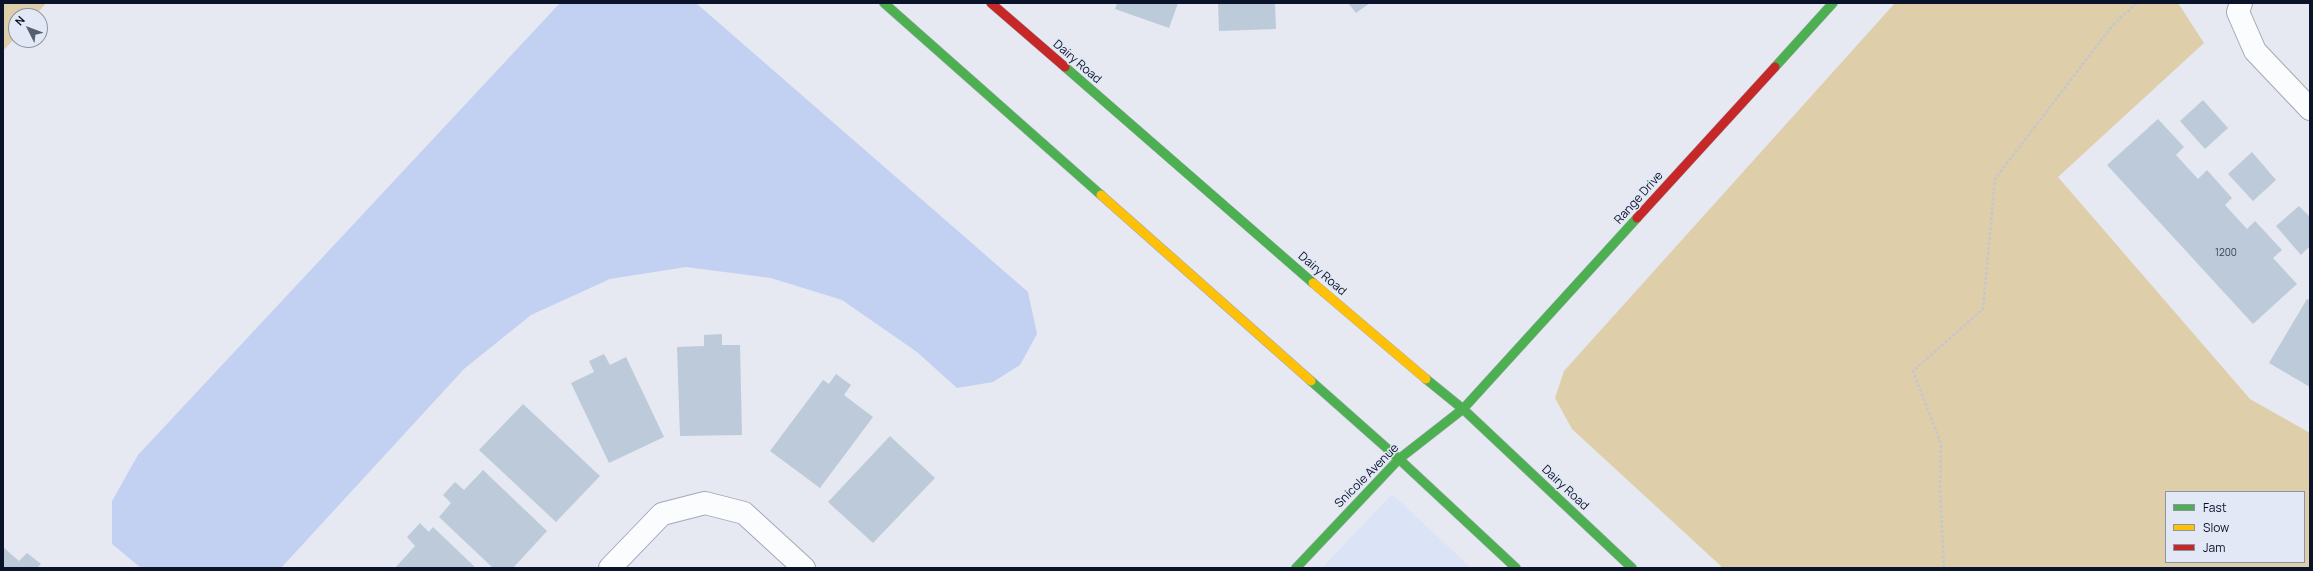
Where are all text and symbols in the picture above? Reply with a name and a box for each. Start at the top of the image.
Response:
north arrow [8,8,48,48]
text: N [11,12,28,28]
street label: Dairy Road [1050,37,1104,87]
street label: Range Drive [1612,169,1666,227]
house number: 1200 [2215,247,2237,259]
street label: Dairy Road [1295,249,1349,299]
street label: Snicole Avenue [1332,441,1402,511]
street label: Dairy Road [1539,463,1591,513]
legend [2165,491,2305,563]
text: Fast [2203,499,2227,516]
text: Slow [2203,519,2229,536]
text: Jam [2203,539,2225,556]

